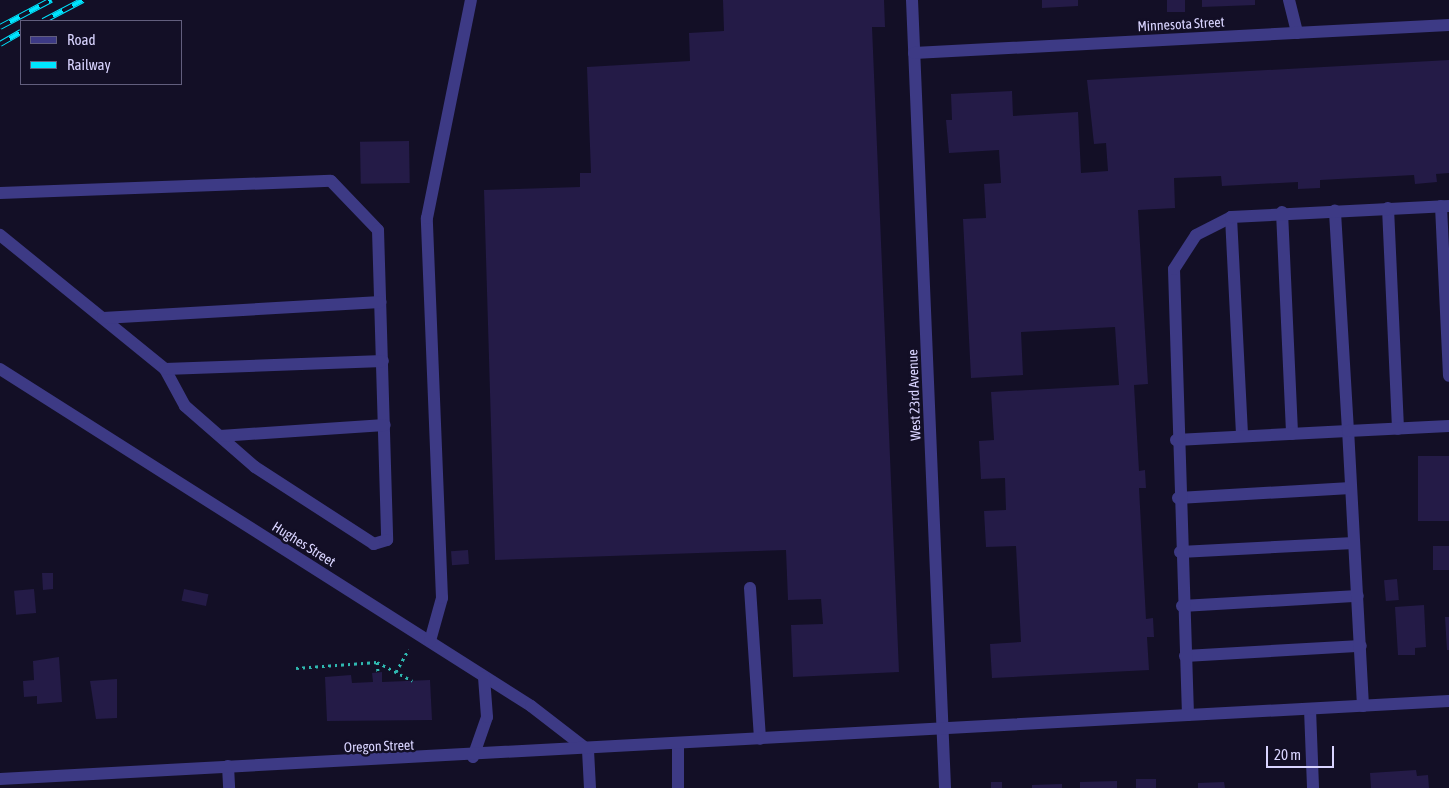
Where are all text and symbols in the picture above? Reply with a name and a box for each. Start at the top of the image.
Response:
street label: Minnesota Street [1137,13,1225,35]
legend [20,20,182,85]
text: Road [67,31,96,48]
text: Railway [67,56,111,73]
street label: West 23rd Avenue [904,349,924,441]
street label: Hughes Street [269,518,339,570]
street label: Oregon Street [344,736,414,756]
scale bar [1269,736,1336,768]
text: 20 m [1274,746,1301,763]

